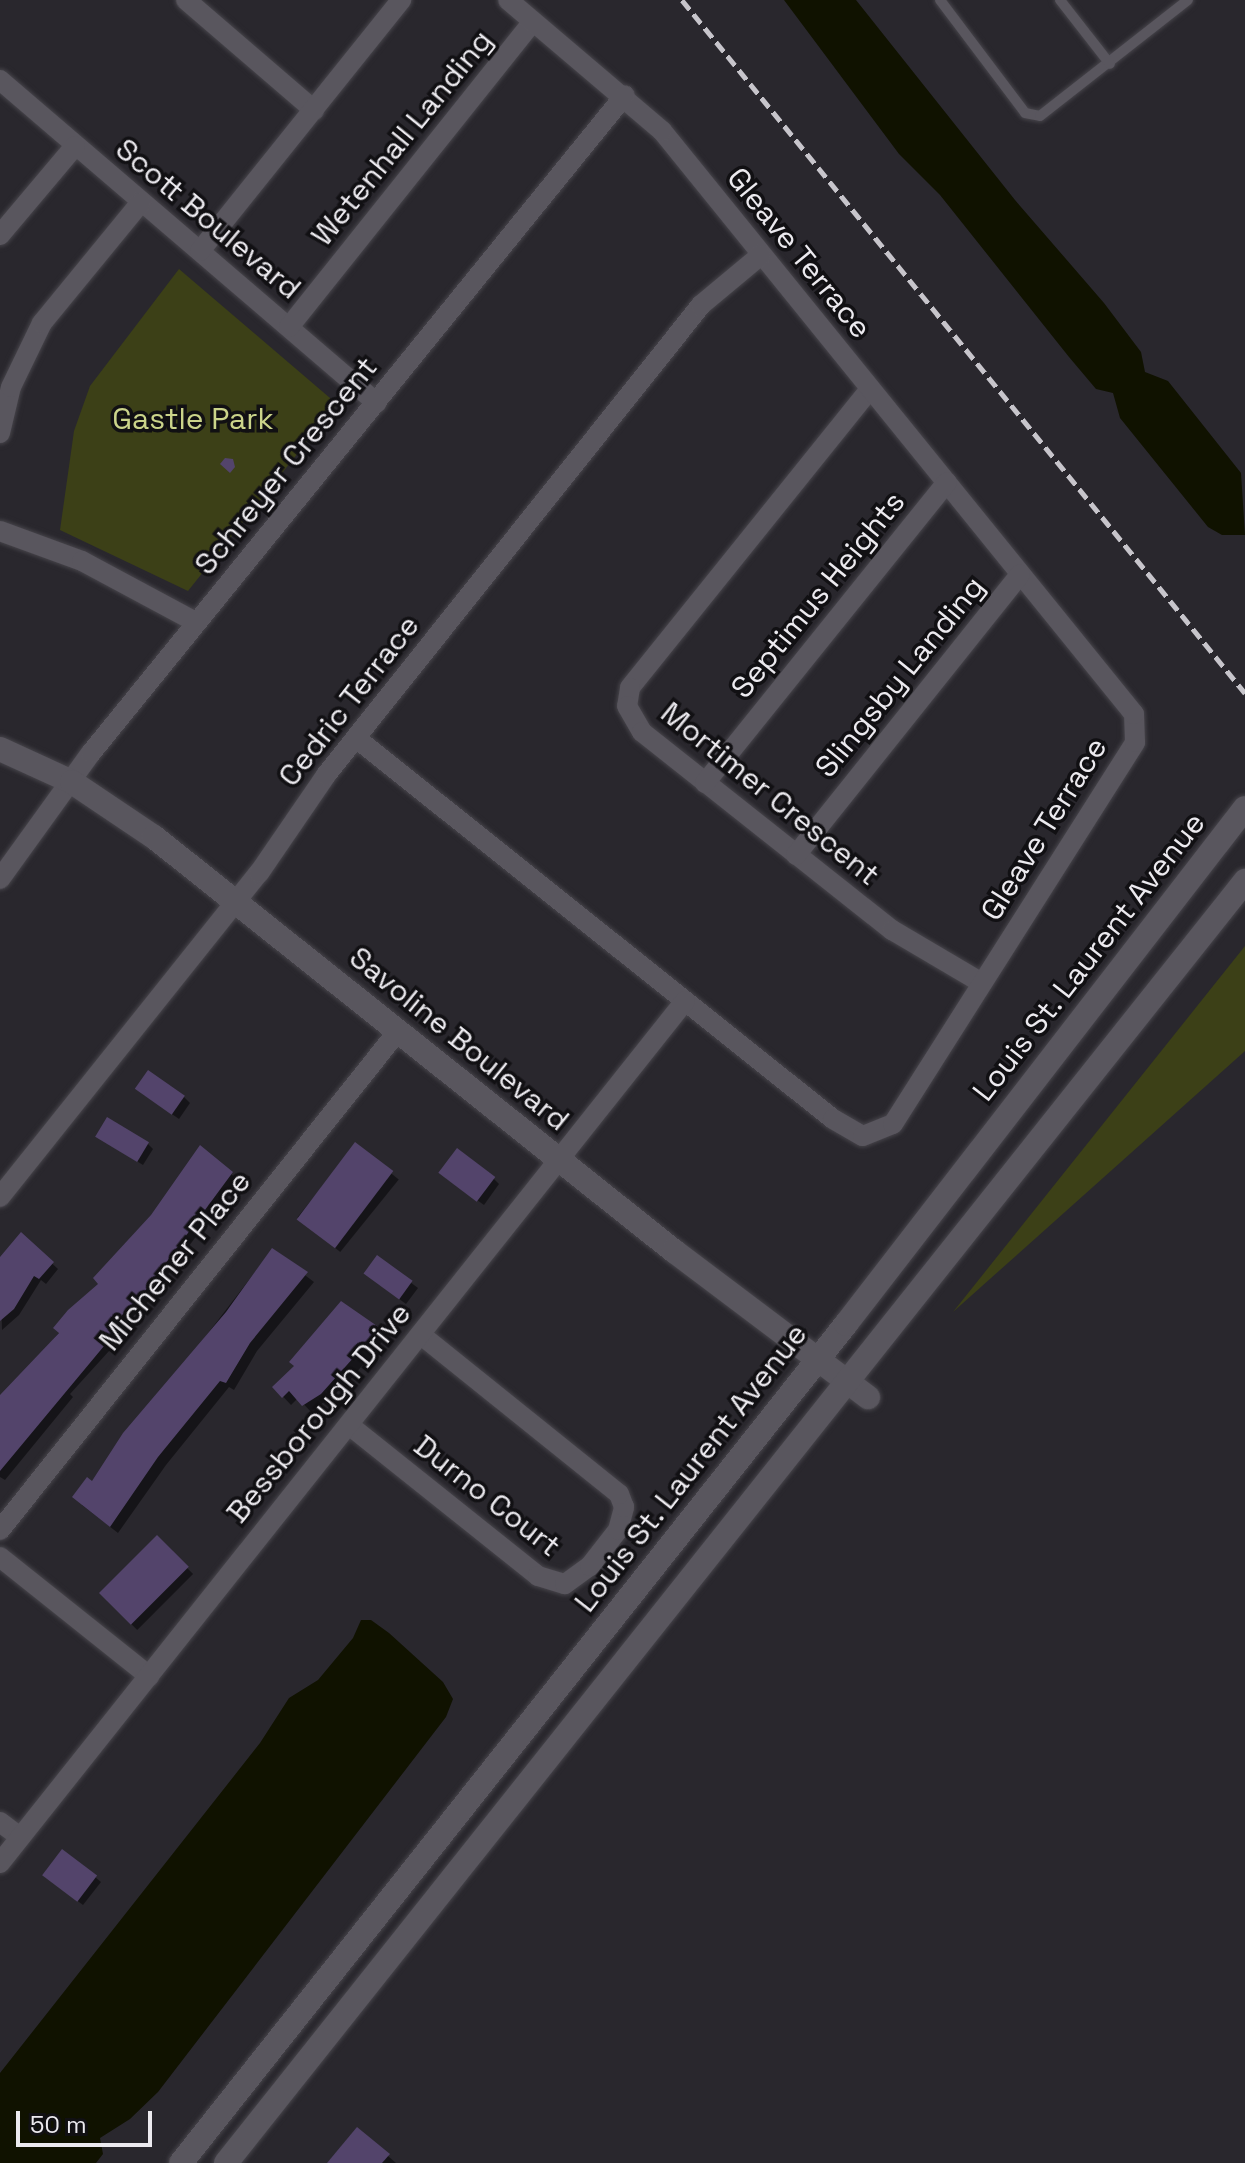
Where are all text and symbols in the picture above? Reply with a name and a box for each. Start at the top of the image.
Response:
street label: Wetenhall Landing [304,23,500,253]
street label: Scott Boulevard [108,131,308,307]
street label: Gleave Terrace [719,160,879,346]
street label: Schreyer Crescent [187,350,385,582]
park label: Gastle Park [112,401,274,437]
street label: Septimus Heights [724,485,912,705]
street label: Slingsby Landing [808,569,992,785]
street label: Cedric Terrace [271,608,427,794]
street label: Mortimer Crescent [654,695,886,893]
street label: Gleave Terrace [973,731,1115,927]
street label: Louis St. Laurent Avenue [965,805,1213,1109]
street label: Savoline Boulevard [342,939,576,1139]
street label: Michener Place [92,1164,258,1358]
street label: Bessborough Drive [219,1296,419,1530]
street label: Louis St. Laurent Avenue [567,1316,815,1620]
street label: Durno Court [407,1428,567,1564]
scale bar [20,2095,156,2145]
text: 50 m [30,2109,87,2140]

